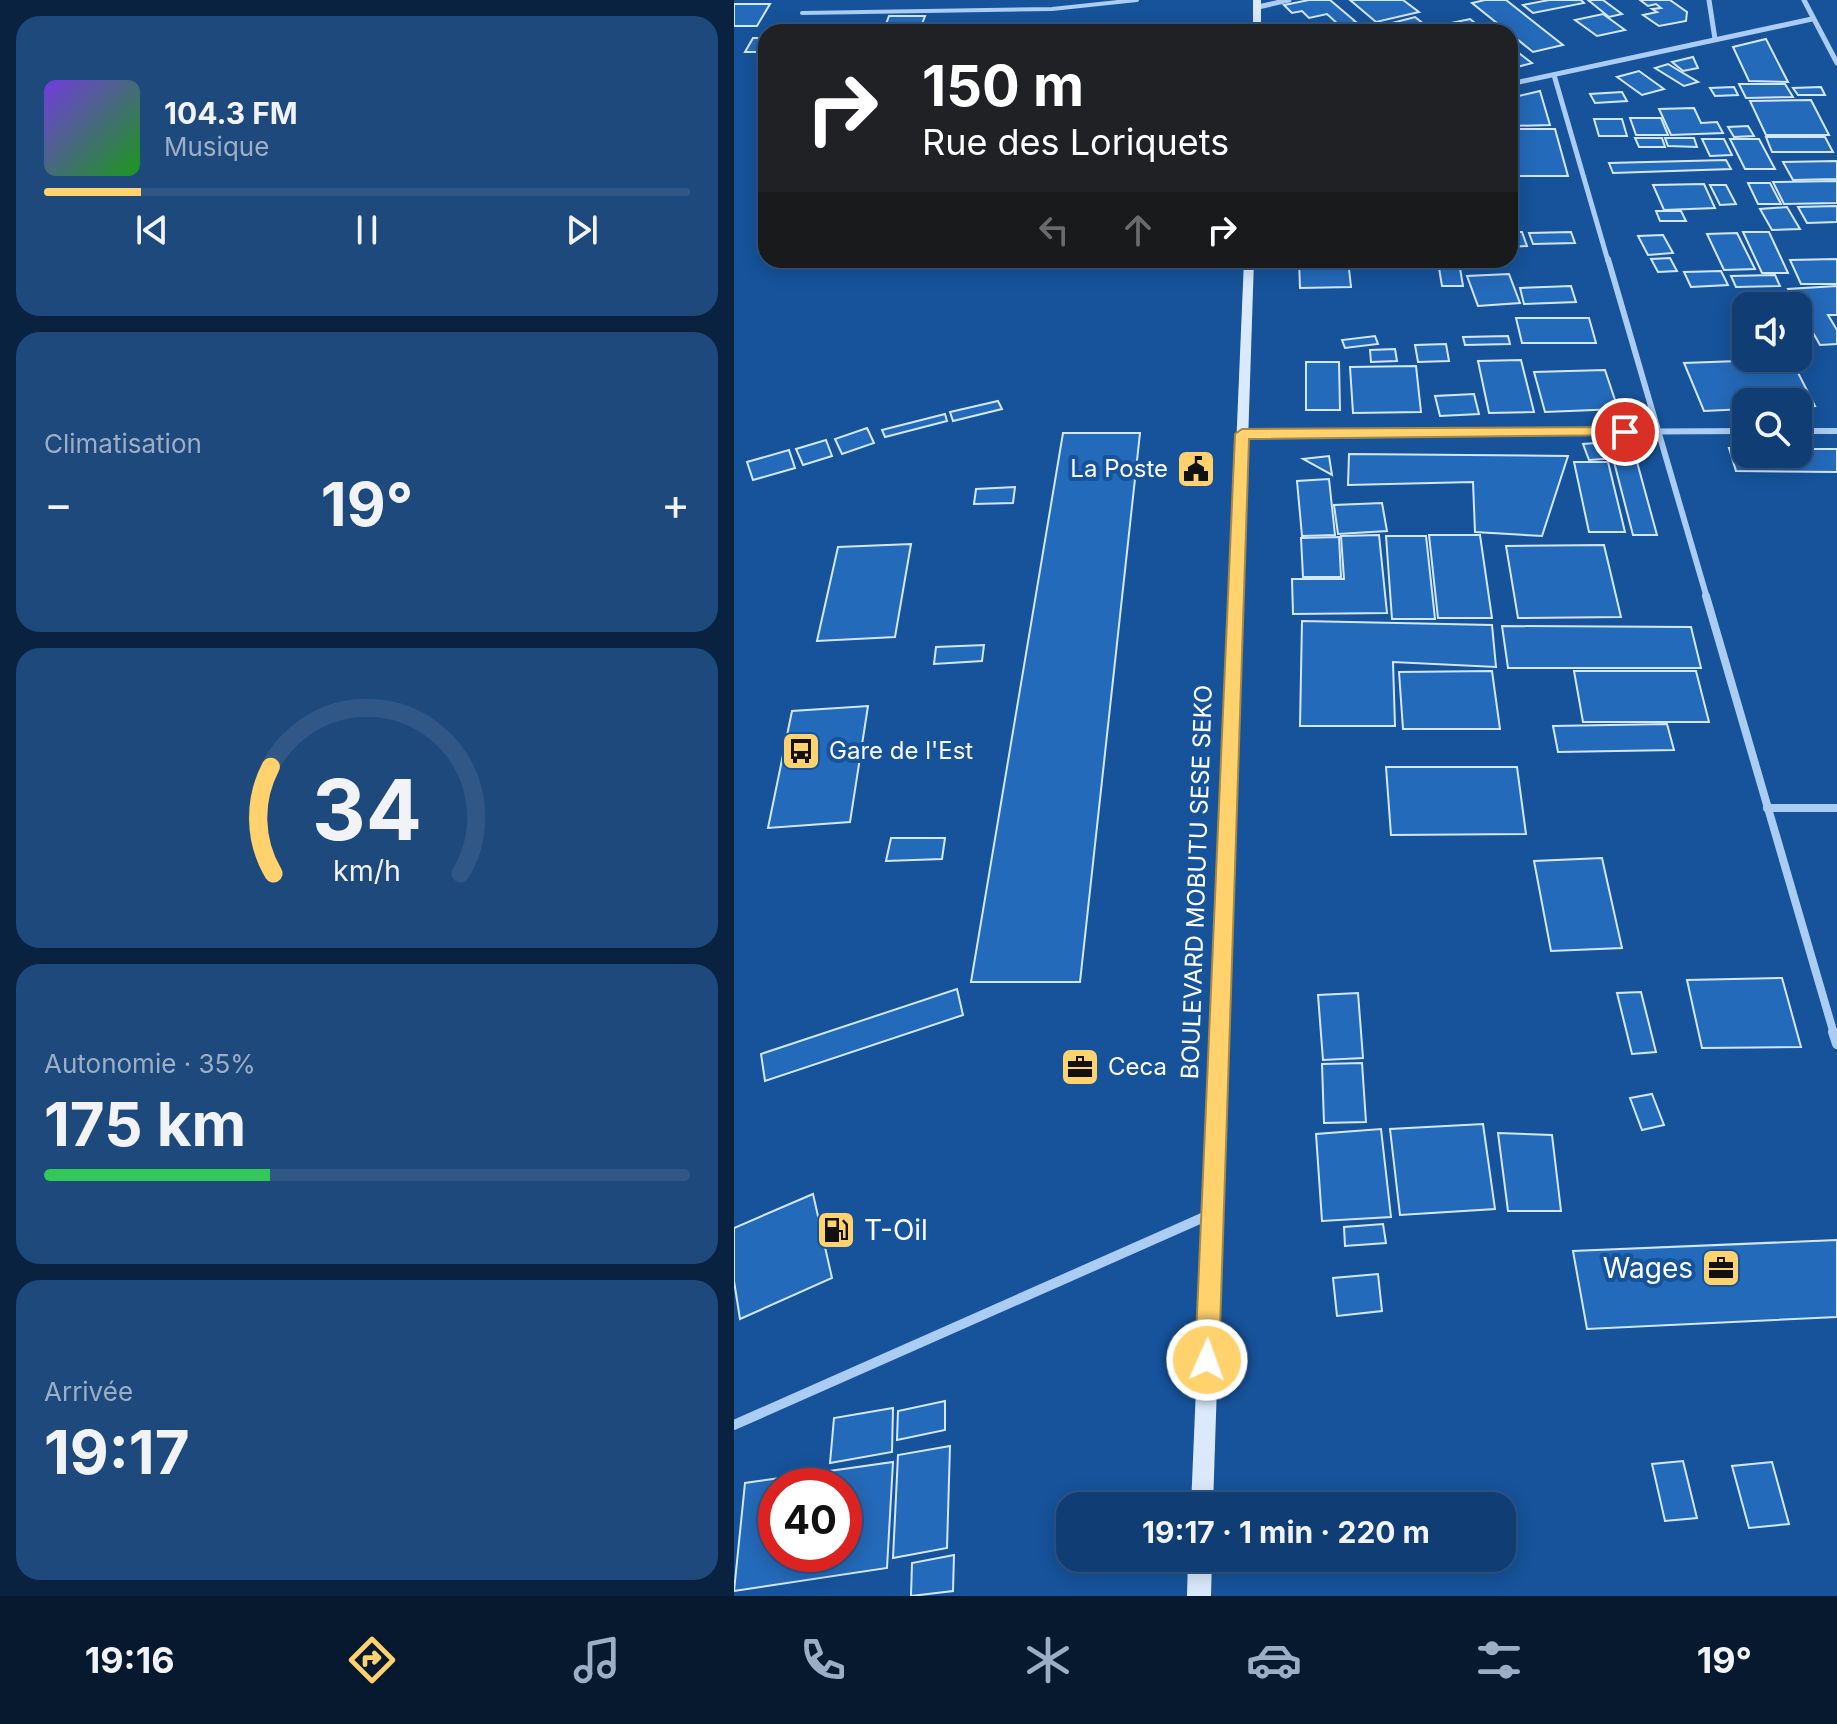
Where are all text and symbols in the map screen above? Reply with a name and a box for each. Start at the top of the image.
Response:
text: 150 m [922,52,1084,120]
icon: right [790,56,894,160]
text: 104.3 FM [164,95,298,131]
text: Rue des Loriquets [922,120,1229,164]
text: Musique [164,131,269,162]
icon: previous [130,208,174,252]
icon: pause [345,208,389,252]
icon: next [560,208,604,252]
icon: left [1032,208,1076,252]
icon: ahead [1116,208,1160,252]
icon: right [1200,208,1244,252]
map controls [1732,292,1812,468]
button: sound [1732,292,1812,372]
button: search [1732,388,1812,468]
pin [1591,398,1659,466]
icon: arrive [1603,410,1647,454]
text: Climatisation [44,428,202,459]
public building icon: La Poste [1175,448,1217,490]
place label: La Poste [1070,454,1168,483]
text: 19° [321,468,413,540]
text: − [44,477,73,531]
text: + [661,477,690,531]
street label: BOULEVARD MOBUTU SESE SEKO [1175,684,1218,1080]
bus stop icon: Gare de l'Est [780,730,822,772]
place label: Gare de l'Est [829,736,973,765]
text: 34 [312,759,422,860]
text: km/h [333,853,401,888]
office icon: Ceca [1059,1046,1101,1088]
text: Autonomie · 35% [44,1048,256,1079]
place label: Ceca [1108,1052,1167,1081]
text: 175 km [44,1088,246,1160]
fuel station icon: T-Oil [815,1209,857,1251]
place label: T-Oil [864,1213,928,1247]
office icon: Wages [1700,1247,1742,1289]
place label: Wages [1603,1251,1693,1285]
position arrow [1165,1318,1249,1402]
text: Arrivée [44,1376,133,1407]
text: 19:17 [44,1416,190,1488]
speed limit sign: 40 [758,1468,862,1572]
text: 19:17 · 1 min · 220 m [1142,1514,1430,1550]
icon: directions [344,1632,400,1688]
icon: music [569,1632,625,1688]
icon: phone [795,1632,851,1688]
icon: climate [1020,1632,1076,1688]
icon: car [1246,1632,1302,1688]
icon: filters [1471,1632,1527,1688]
text: 19:16 [85,1638,175,1682]
text: 19° [1697,1638,1752,1682]

